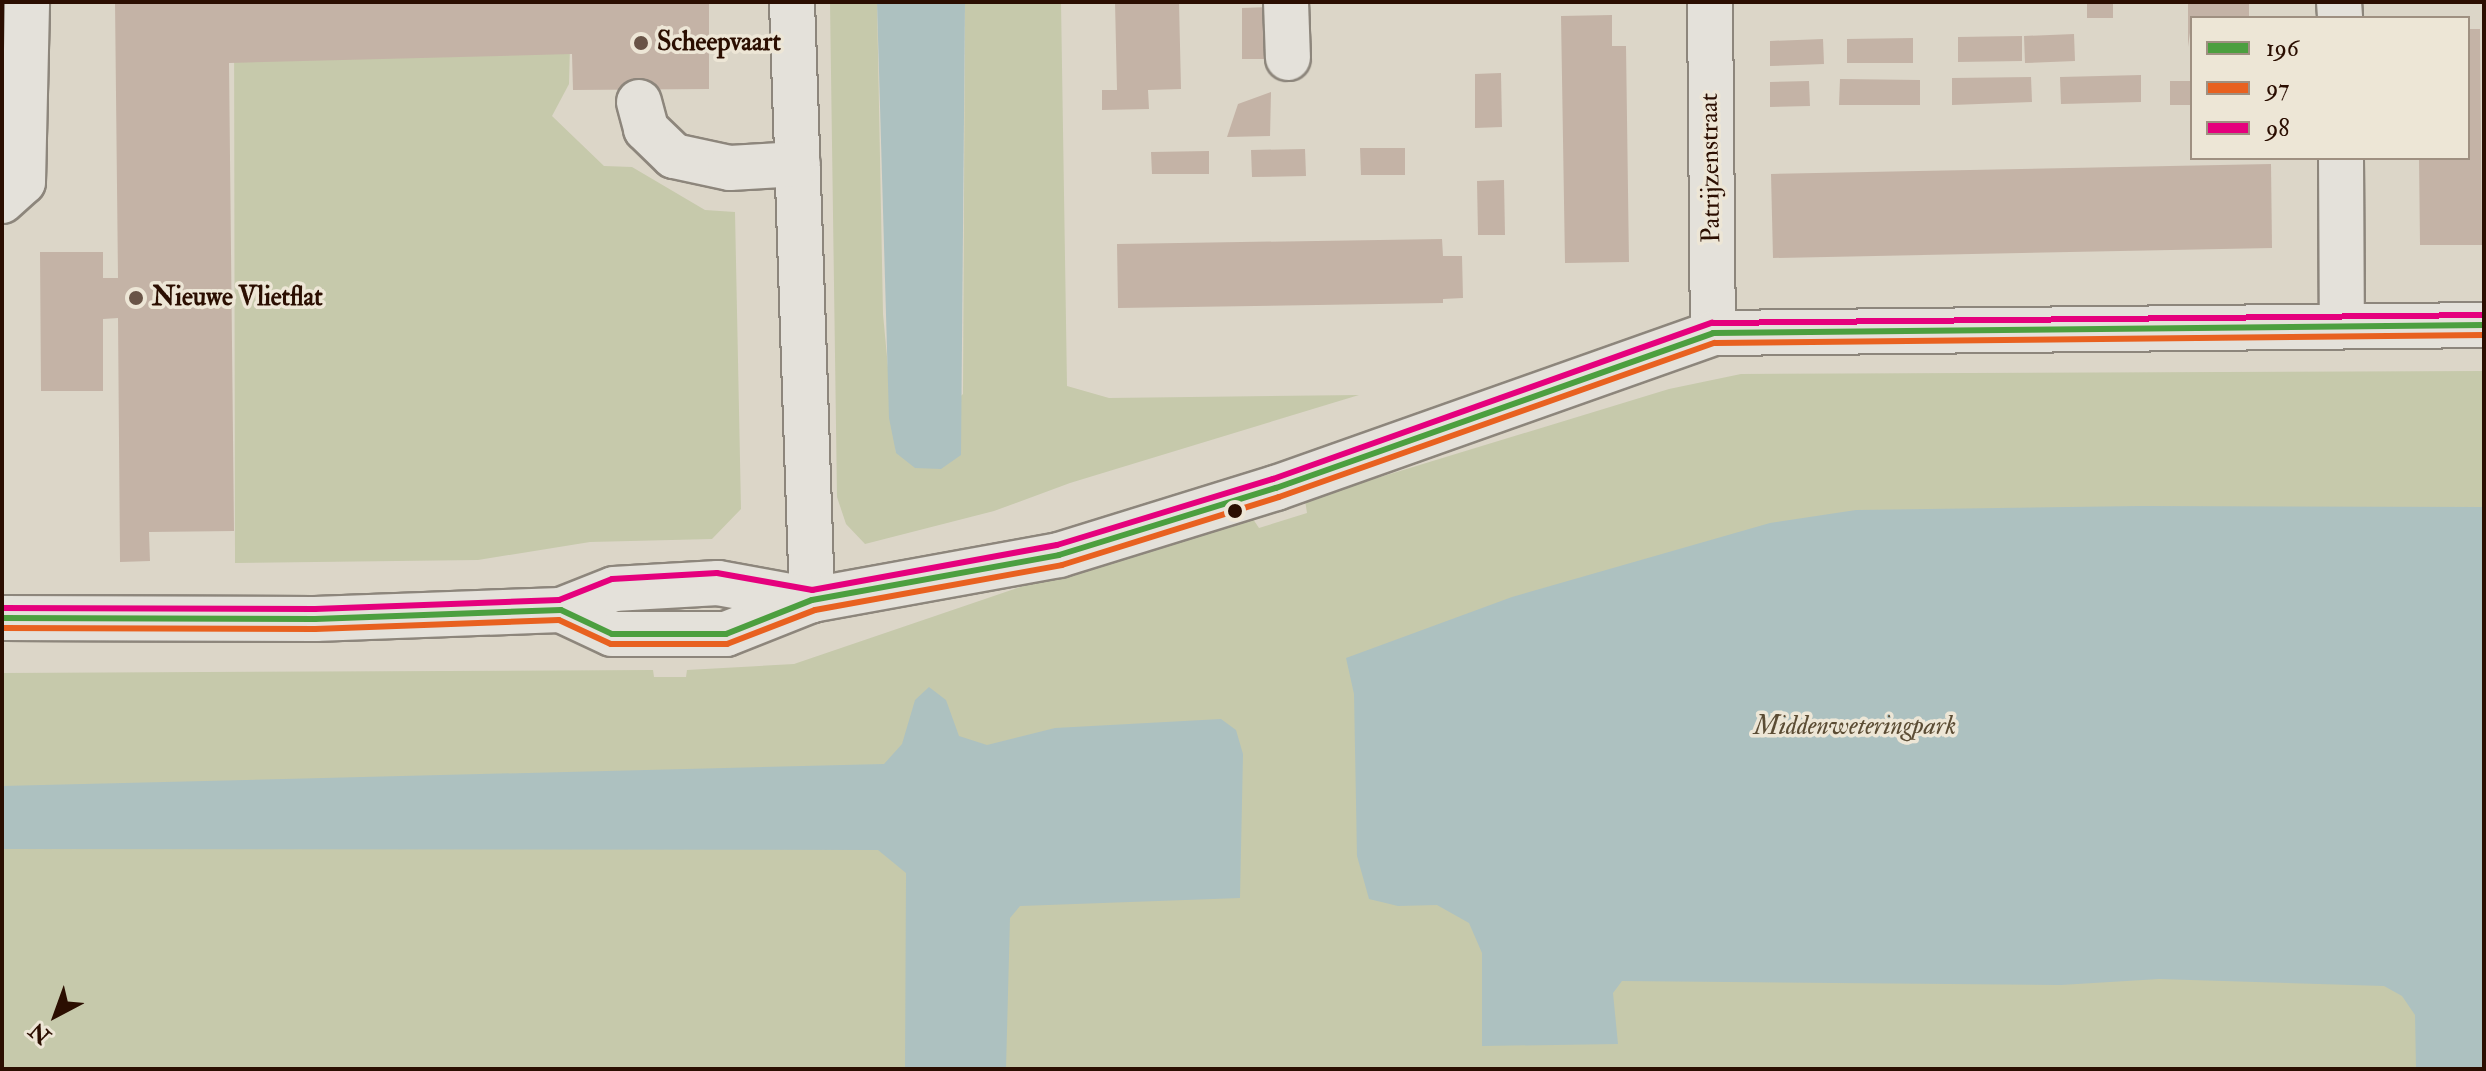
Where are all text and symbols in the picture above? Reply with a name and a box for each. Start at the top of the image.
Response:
legend [2190,16,2470,160]
place label: Scheepvaart [657,27,781,59]
text: 196 [2266,33,2299,64]
marker: Scheepvaart [632,34,650,52]
text: 97 [2266,73,2289,104]
street label: Patrijzenstraat [1694,93,1728,243]
text: 98 [2266,113,2290,144]
place label: Nieuwe Vlietflat [152,282,323,314]
marker: Nieuwe Vlietflat [127,289,145,307]
unlabelled marker [1227,503,1243,519]
park label: Middenweteringpark [1754,711,1956,743]
north arrow [16,975,96,1055]
text: N [24,1016,57,1050]

